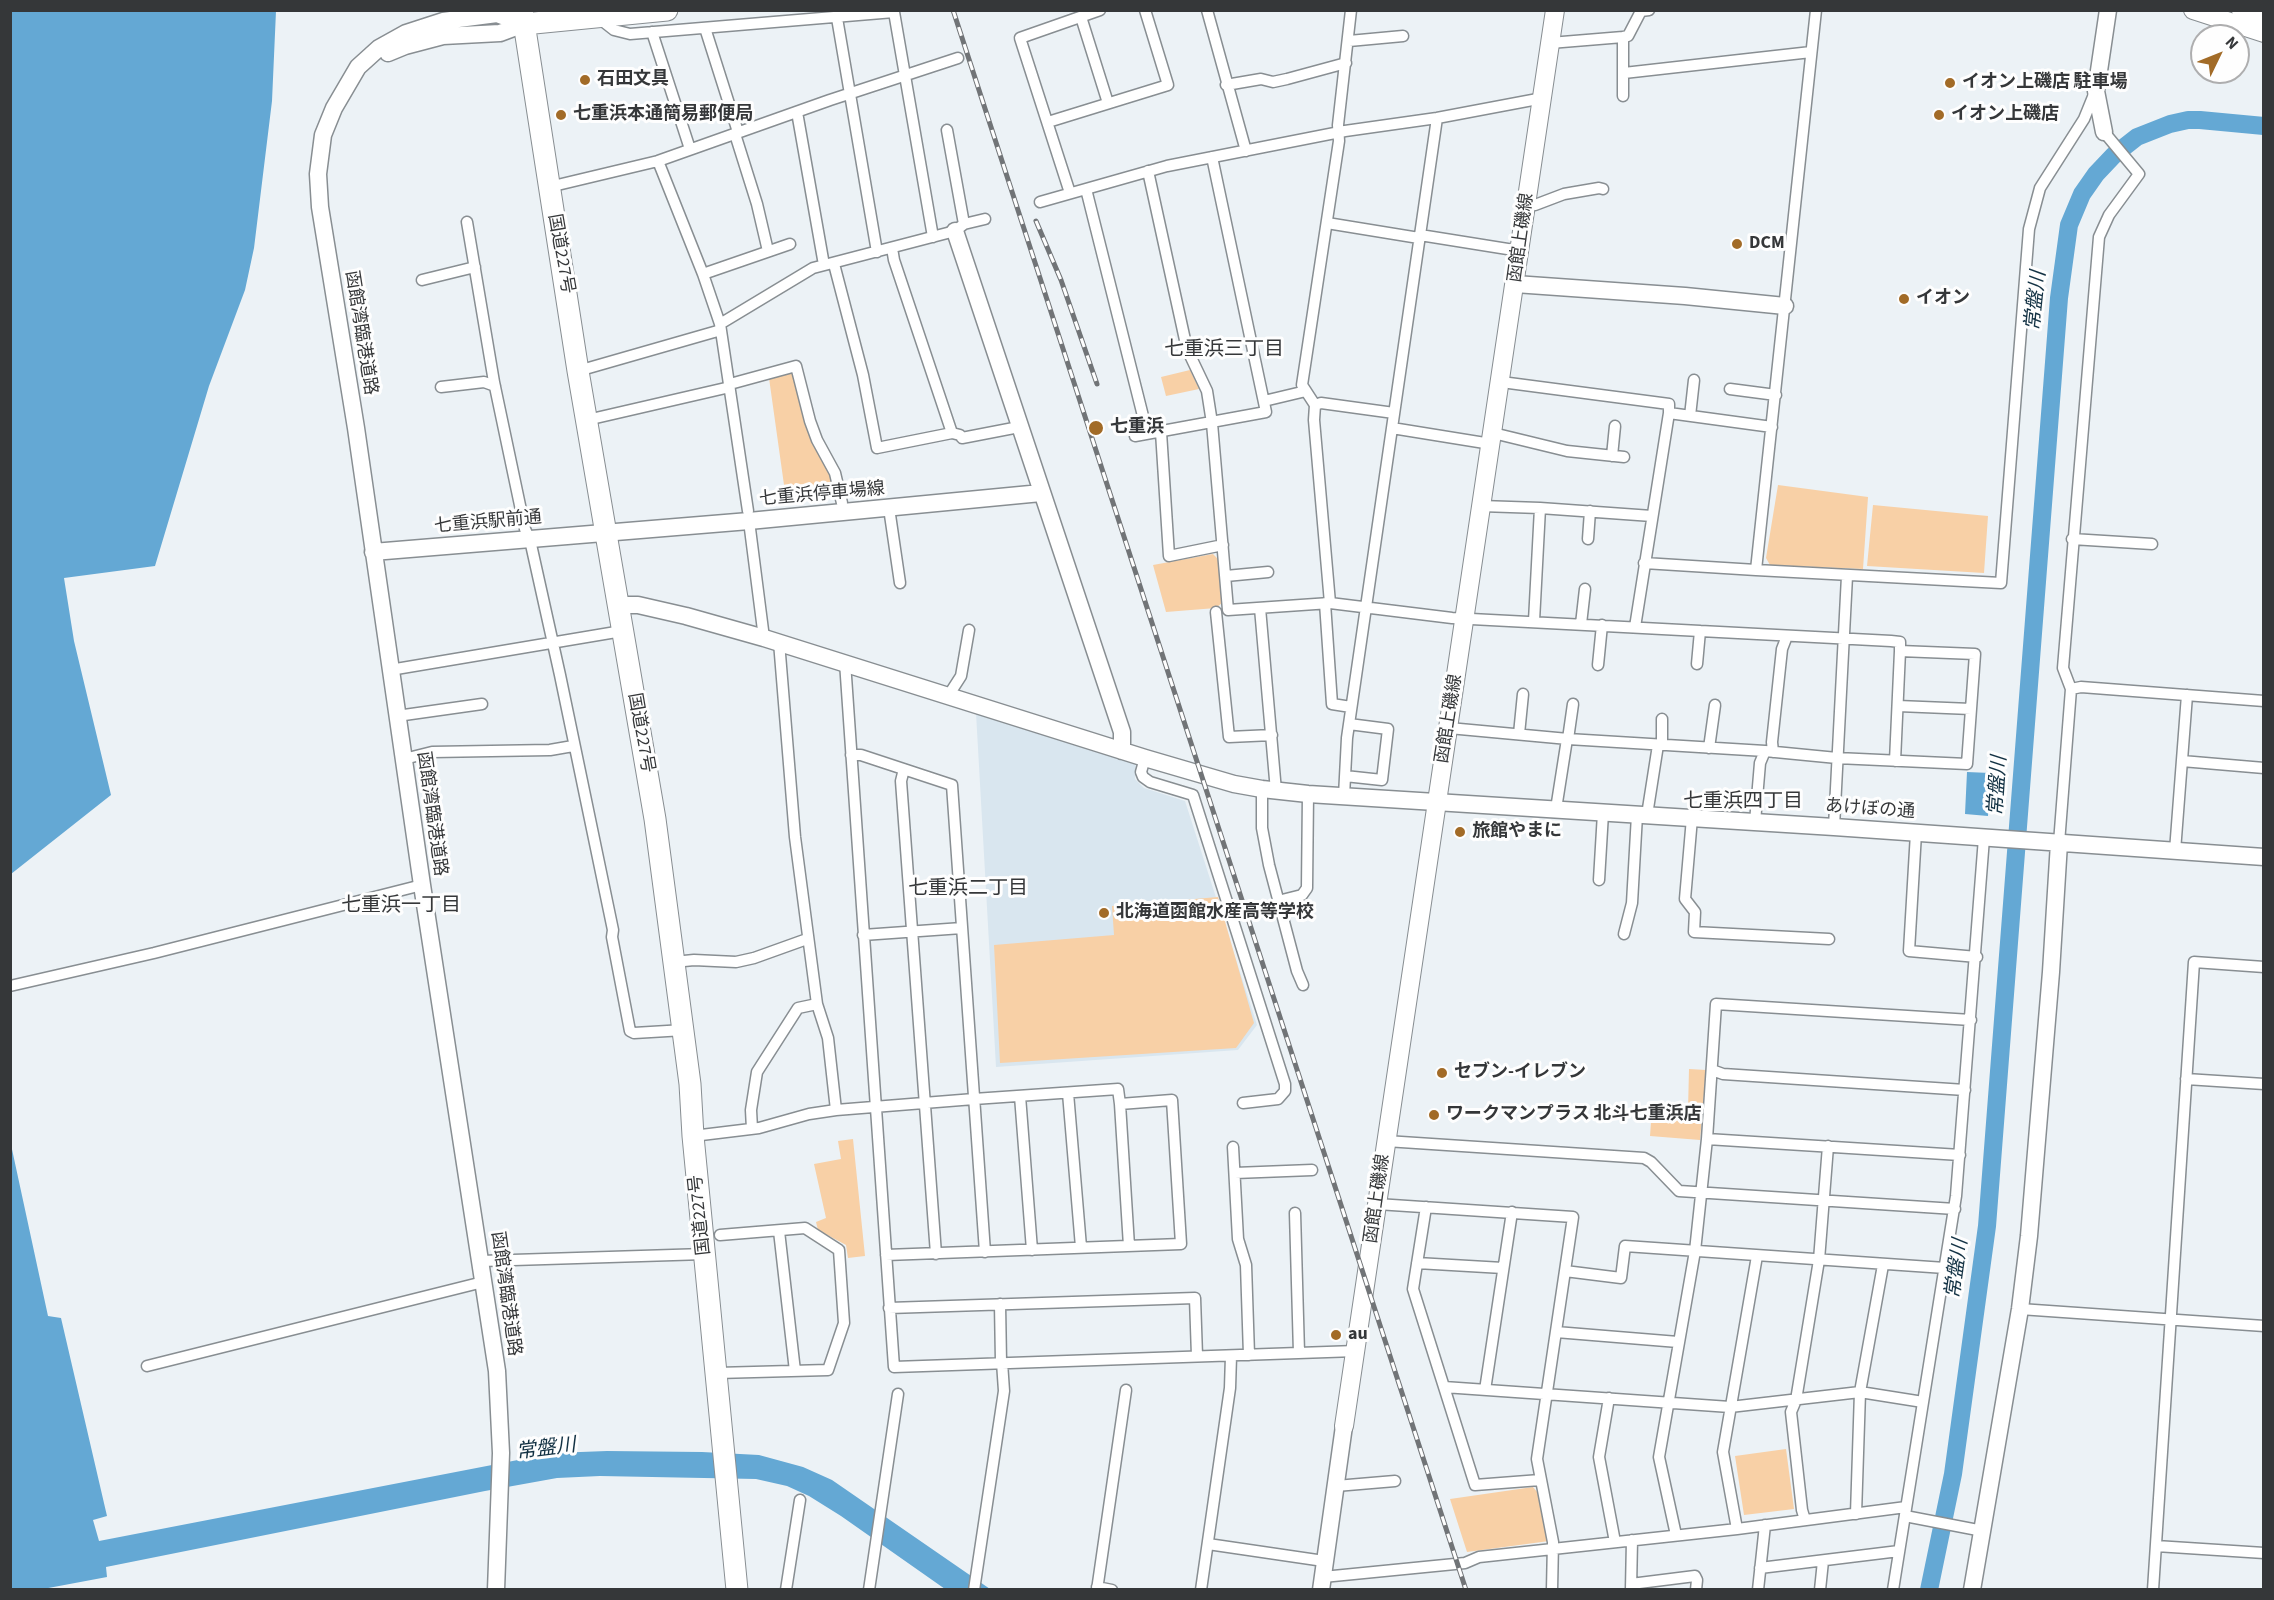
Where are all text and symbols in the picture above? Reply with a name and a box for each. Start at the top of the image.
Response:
north arrow [2190,24,2250,84]
text: N [2220,32,2243,54]
place label: 石田文具 [597,69,669,91]
place label: イオン上磯店 駐車場 [1962,72,2128,94]
marker: 石田文具 [578,73,592,87]
marker: イオン上磯店 駐車場 [1943,76,1957,90]
place label: 七重浜本通簡易郵便局 [573,104,753,126]
place label: イオン上磯店 [1951,104,2059,126]
marker: 七重浜本通簡易郵便局 [554,108,568,122]
marker: イオン上磯店 [1932,108,1946,122]
street label: 函館上磯線 [1505,192,1539,284]
street label: 国道227号 [542,212,578,296]
place label: DCM [1749,233,1785,255]
marker: DCM [1730,237,1744,251]
street label: 函館湾臨港道路 [339,269,381,397]
water label: 常盤川 [2022,270,2052,332]
place label: イオン [1916,288,1970,310]
marker: イオン [1897,292,1911,306]
district label: 七重浜三丁目 [1164,339,1284,363]
place label: 七重浜 [1110,417,1164,439]
marker: 七重浜 [1087,419,1105,437]
street label: 七重浜停車場線 [758,479,886,511]
street label: 七重浜駅前通 [433,508,543,538]
street label: 函館上磯線 [1432,673,1468,765]
street label: 国道227号 [622,691,658,775]
street label: 函館湾臨港道路 [412,750,450,878]
water label: 常盤川 [1985,755,2013,817]
district label: 七重浜四丁目 [1683,791,1803,815]
street label: あけぼの通 [1824,796,1916,824]
place label: 旅館やまに [1472,821,1562,843]
marker: 旅館やまに [1453,825,1467,839]
district label: 七重浜二丁目 [908,878,1028,902]
district label: 七重浜一丁目 [341,895,461,919]
place label: 北海道函館水産高等学校 [1116,902,1314,924]
marker: 北海道函館水産高等学校 [1097,906,1111,920]
place label: セブン-イレブン [1454,1062,1586,1084]
marker: セブン-イレブン [1435,1066,1449,1080]
place label: ワークマンプラス 北斗七重浜店 [1446,1104,1702,1126]
marker: ワークマンプラス 北斗七重浜店 [1427,1108,1441,1122]
street label: 函館上磯線 [1361,1153,1395,1245]
street label: 国道227号 [686,1174,716,1256]
street label: 函館湾臨港道路 [486,1230,524,1358]
water label: 常盤川 [1942,1238,1974,1300]
place label: au [1348,1324,1368,1346]
marker: au [1329,1328,1343,1342]
water label: 常盤川 [515,1434,577,1466]

